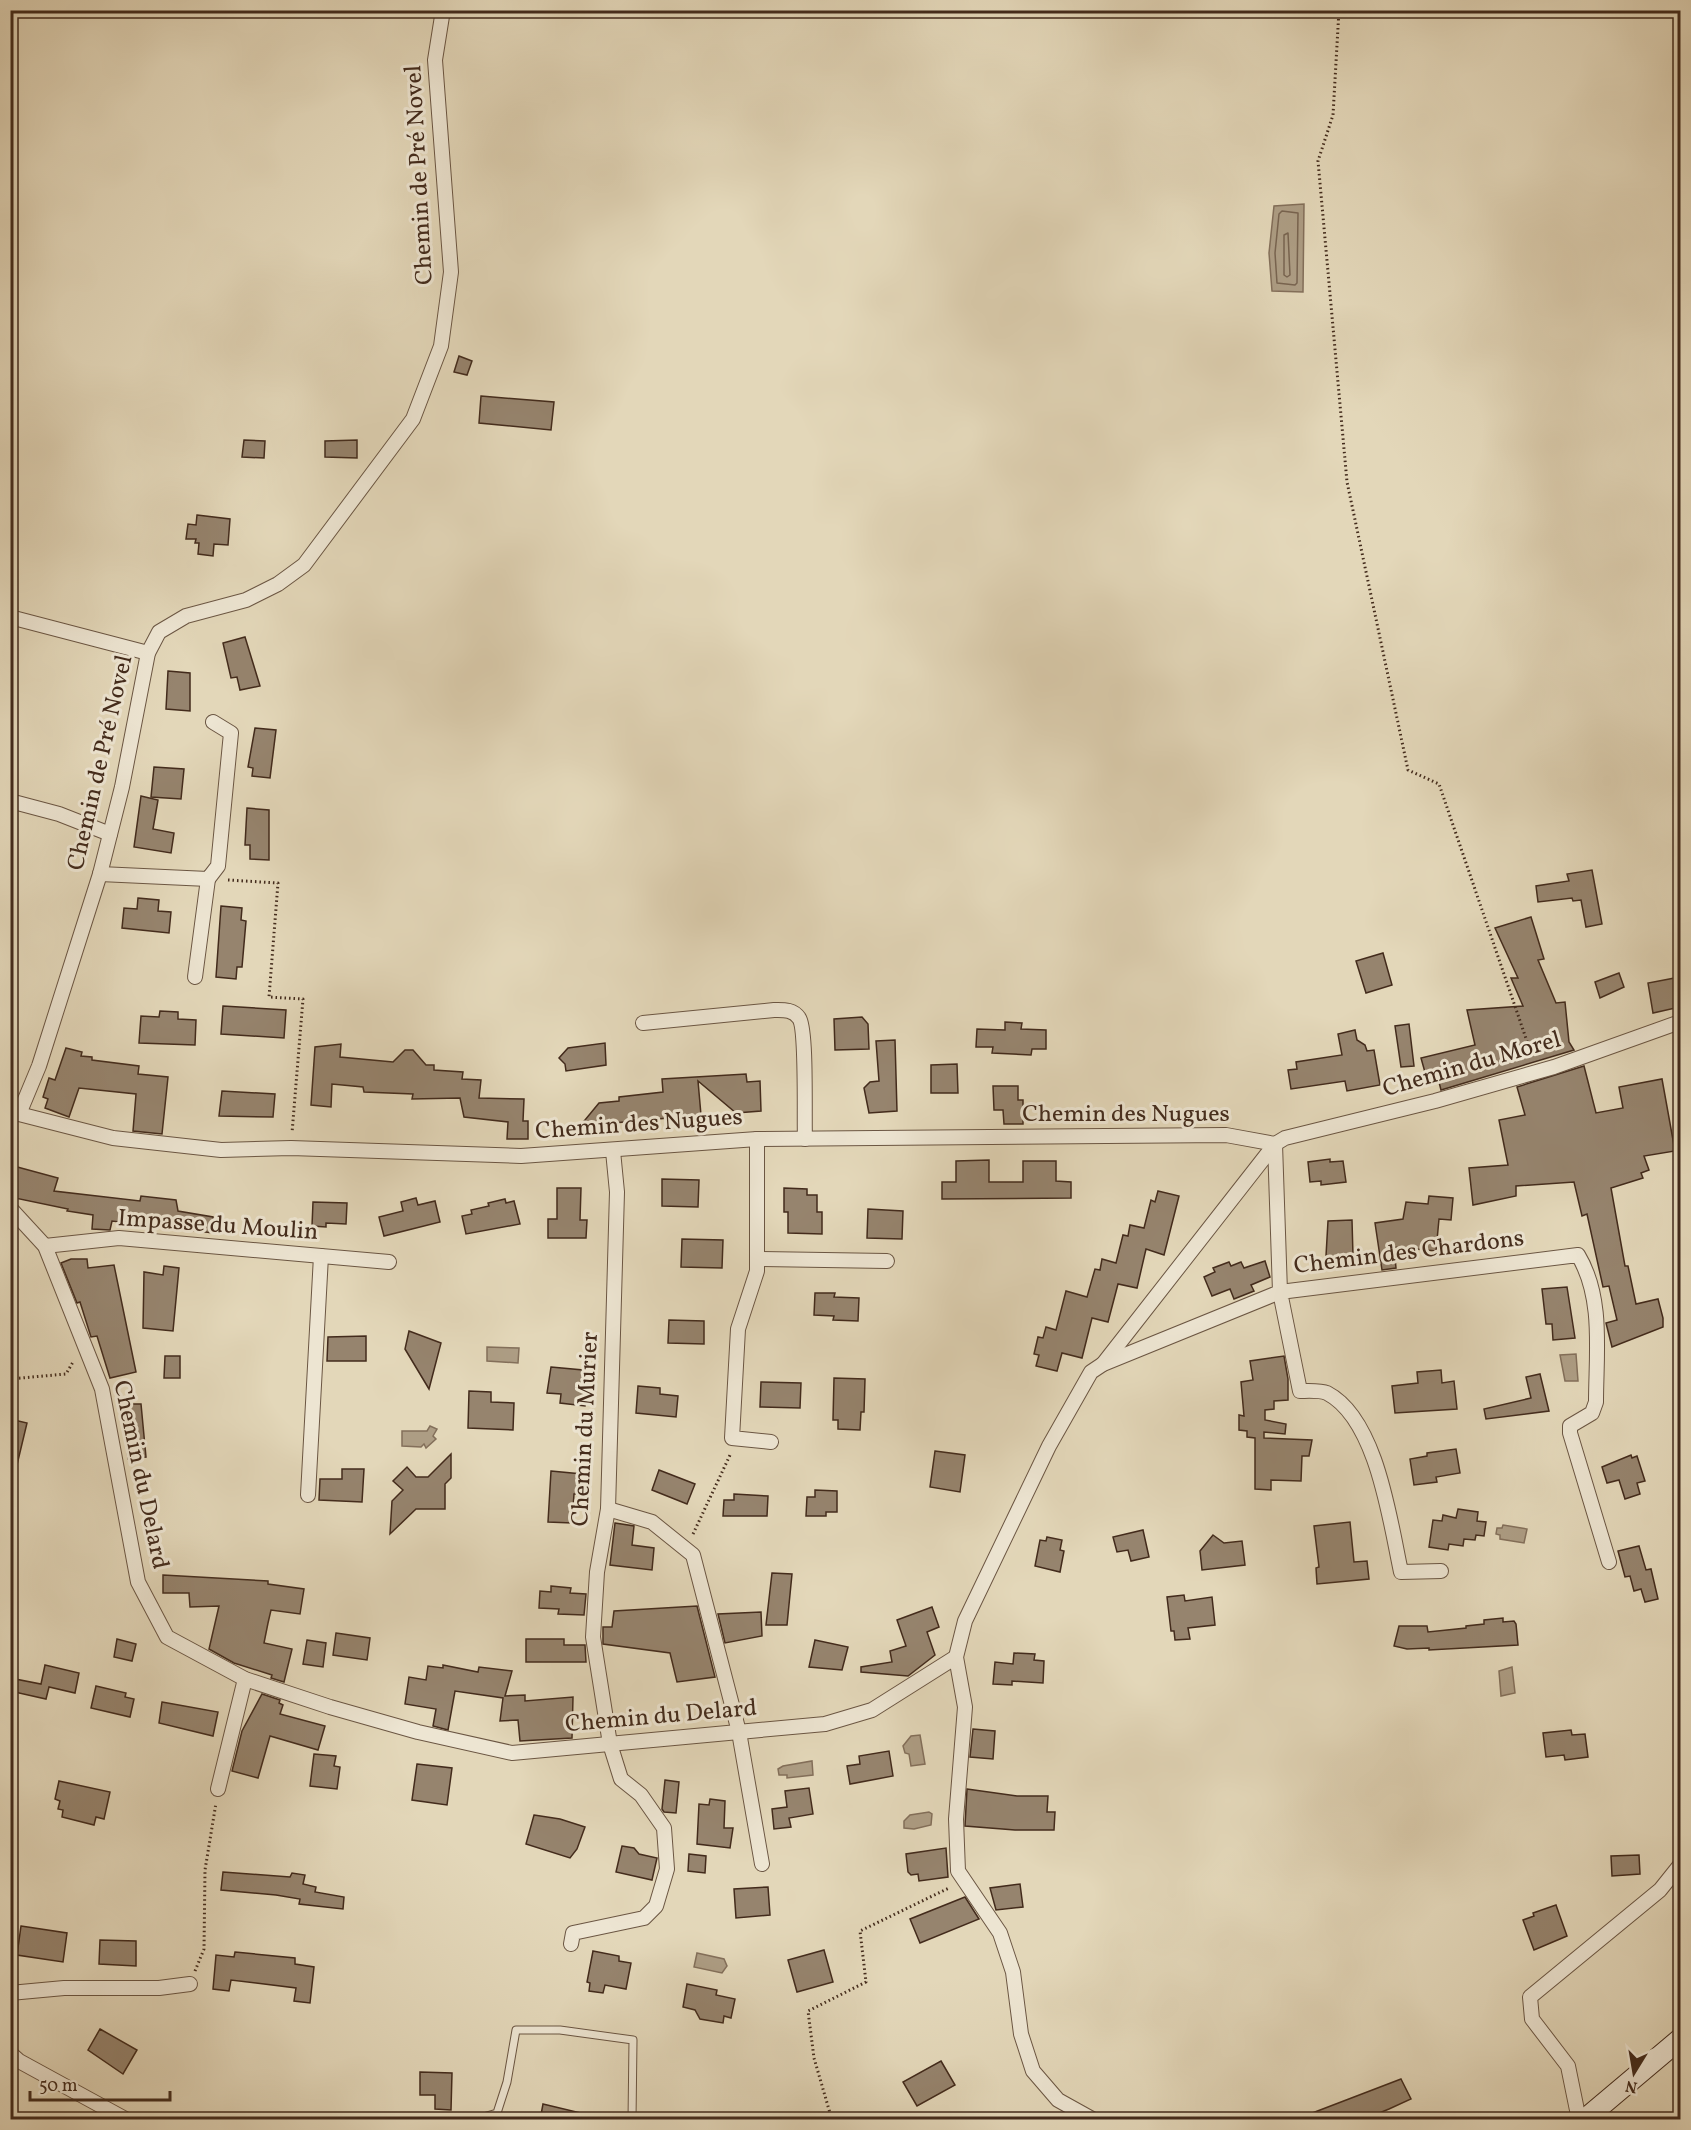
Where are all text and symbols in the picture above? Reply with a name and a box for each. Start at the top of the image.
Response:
street label: Chemin de Pré Novel [397,64,443,286]
street label: Chemin de Pré Novel [60,652,142,874]
street label: Chemin du Morel [1379,1023,1565,1107]
street label: Chemin des Nugues [1022,1098,1230,1132]
street label: Chemin des Nugues [534,1101,744,1149]
street label: Impasse du Moulin [117,1202,319,1250]
street label: Chemin des Chardons [1292,1222,1526,1284]
street label: Chemin du Murier [564,1331,608,1527]
street label: Chemin du Delard [103,1377,177,1573]
street label: Chemin du Delard [564,1692,758,1742]
north arrow [1604,2043,1664,2103]
scale bar [30,2064,170,2102]
text: 50 m [39,2074,78,2099]
text: N [1623,2074,1639,2098]

